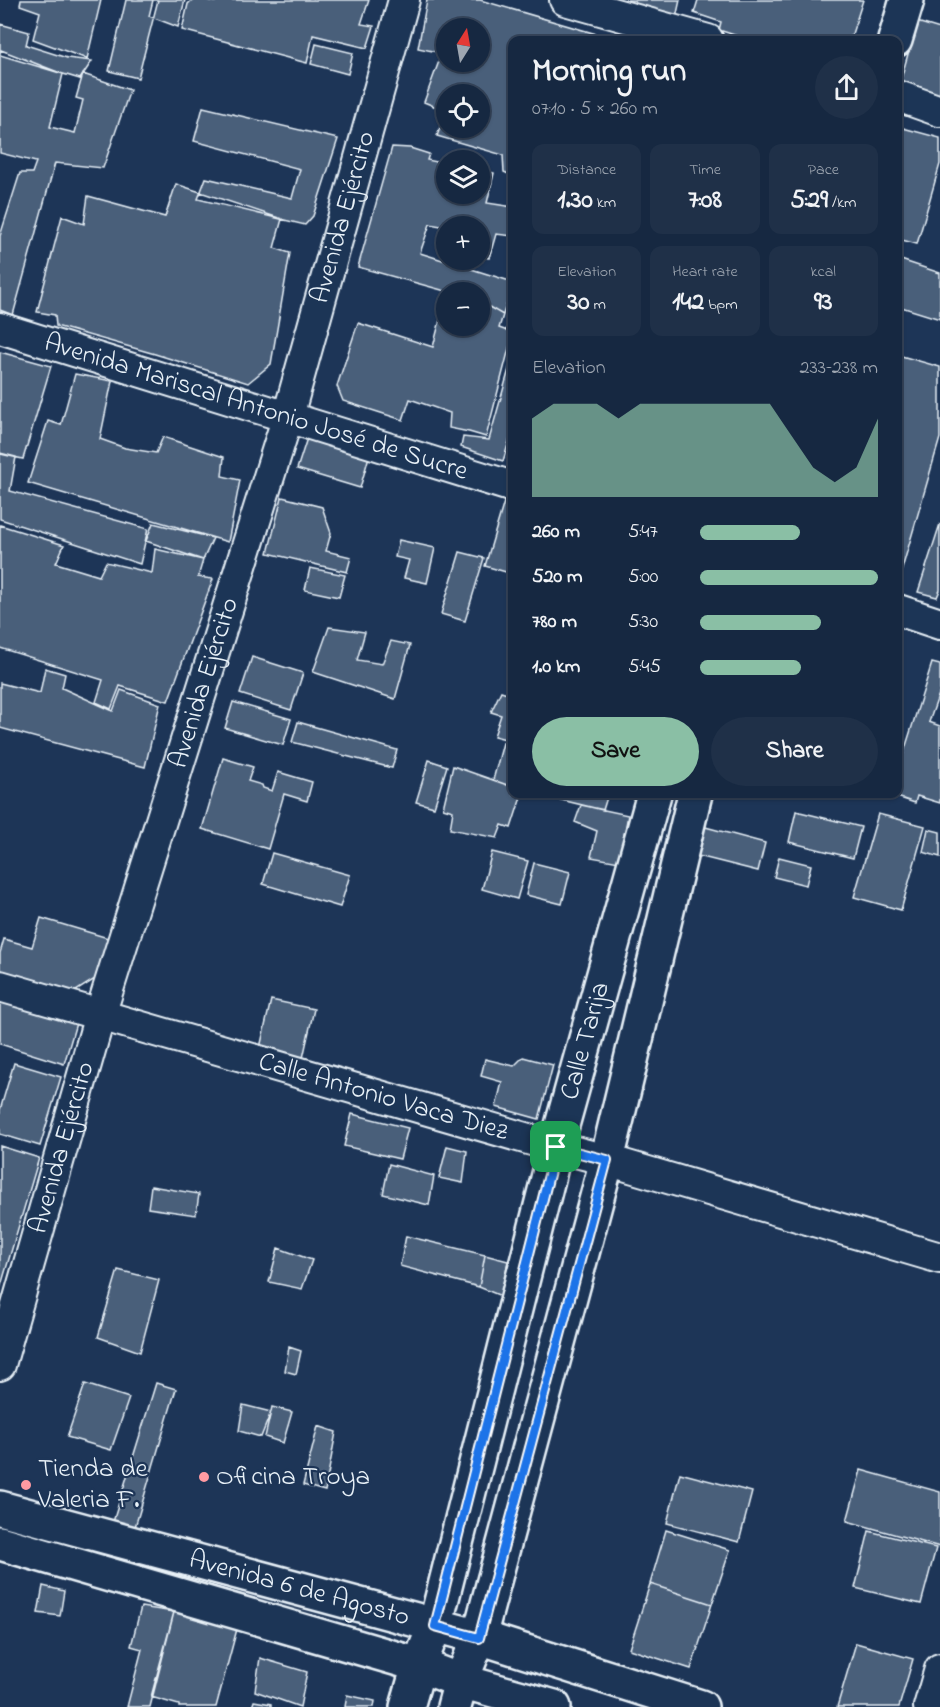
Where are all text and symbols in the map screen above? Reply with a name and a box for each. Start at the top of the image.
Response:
north arrow [436,18,490,72]
map controls [436,18,490,336]
text: Morning run [532,48,686,96]
button: share [815,56,878,119]
button: locate [436,84,490,138]
text: 07:10 · 5 × 260 m [532,95,658,124]
street label: Avenida Ejército [301,127,386,308]
button: layers [436,150,490,204]
text: Distance [557,158,616,182]
text: Time [689,158,721,182]
text: Pace [808,158,839,182]
text: 1.30 [557,182,593,220]
text: 7:08 [688,182,722,220]
text: 5:29 [790,182,828,220]
text: km [593,191,616,215]
text: /km [828,191,856,215]
button: + [436,216,490,270]
text: Elevation [557,260,616,284]
text: Heart rate [672,260,738,284]
text: kcal [811,260,836,284]
button: − [436,282,490,336]
text: 30 [567,284,589,322]
text: 142 [672,284,704,322]
text: 93 [814,284,833,322]
text: m [589,293,606,317]
text: bpm [704,293,738,317]
street label: Avenida Mariscal Antonio José de Sucre [39,323,474,492]
text: Elevation [532,354,606,383]
text: 233–238 m [800,354,878,383]
text: 260 m [532,518,580,547]
text: 5:47 [628,518,658,547]
text: 520 m [532,563,583,592]
text: 5:00 [628,563,658,592]
street label: Avenida Ejército [159,593,249,773]
text: 780 m [532,608,577,637]
text: 5:30 [628,608,658,637]
text: 1.0 km [532,653,580,682]
text: 5:45 [628,653,661,682]
button: Save [532,717,699,786]
button: Share [711,717,878,786]
street label: Calle Tarija [551,978,620,1104]
street label: Calle Antonio Vaca Diez [254,1042,513,1152]
street label: Avenida Ejército [19,1057,105,1238]
pin [530,1121,581,1172]
icon: arrive [539,1130,572,1163]
place label: Tienda de Valeria F. [37,1450,148,1520]
place label: Oficina Troya [216,1458,370,1497]
marker: Oficina Troya [197,1470,211,1484]
marker: Tienda de Valeria F. [19,1478,33,1492]
street label: Avenida 6 de Agosto [185,1540,414,1637]

